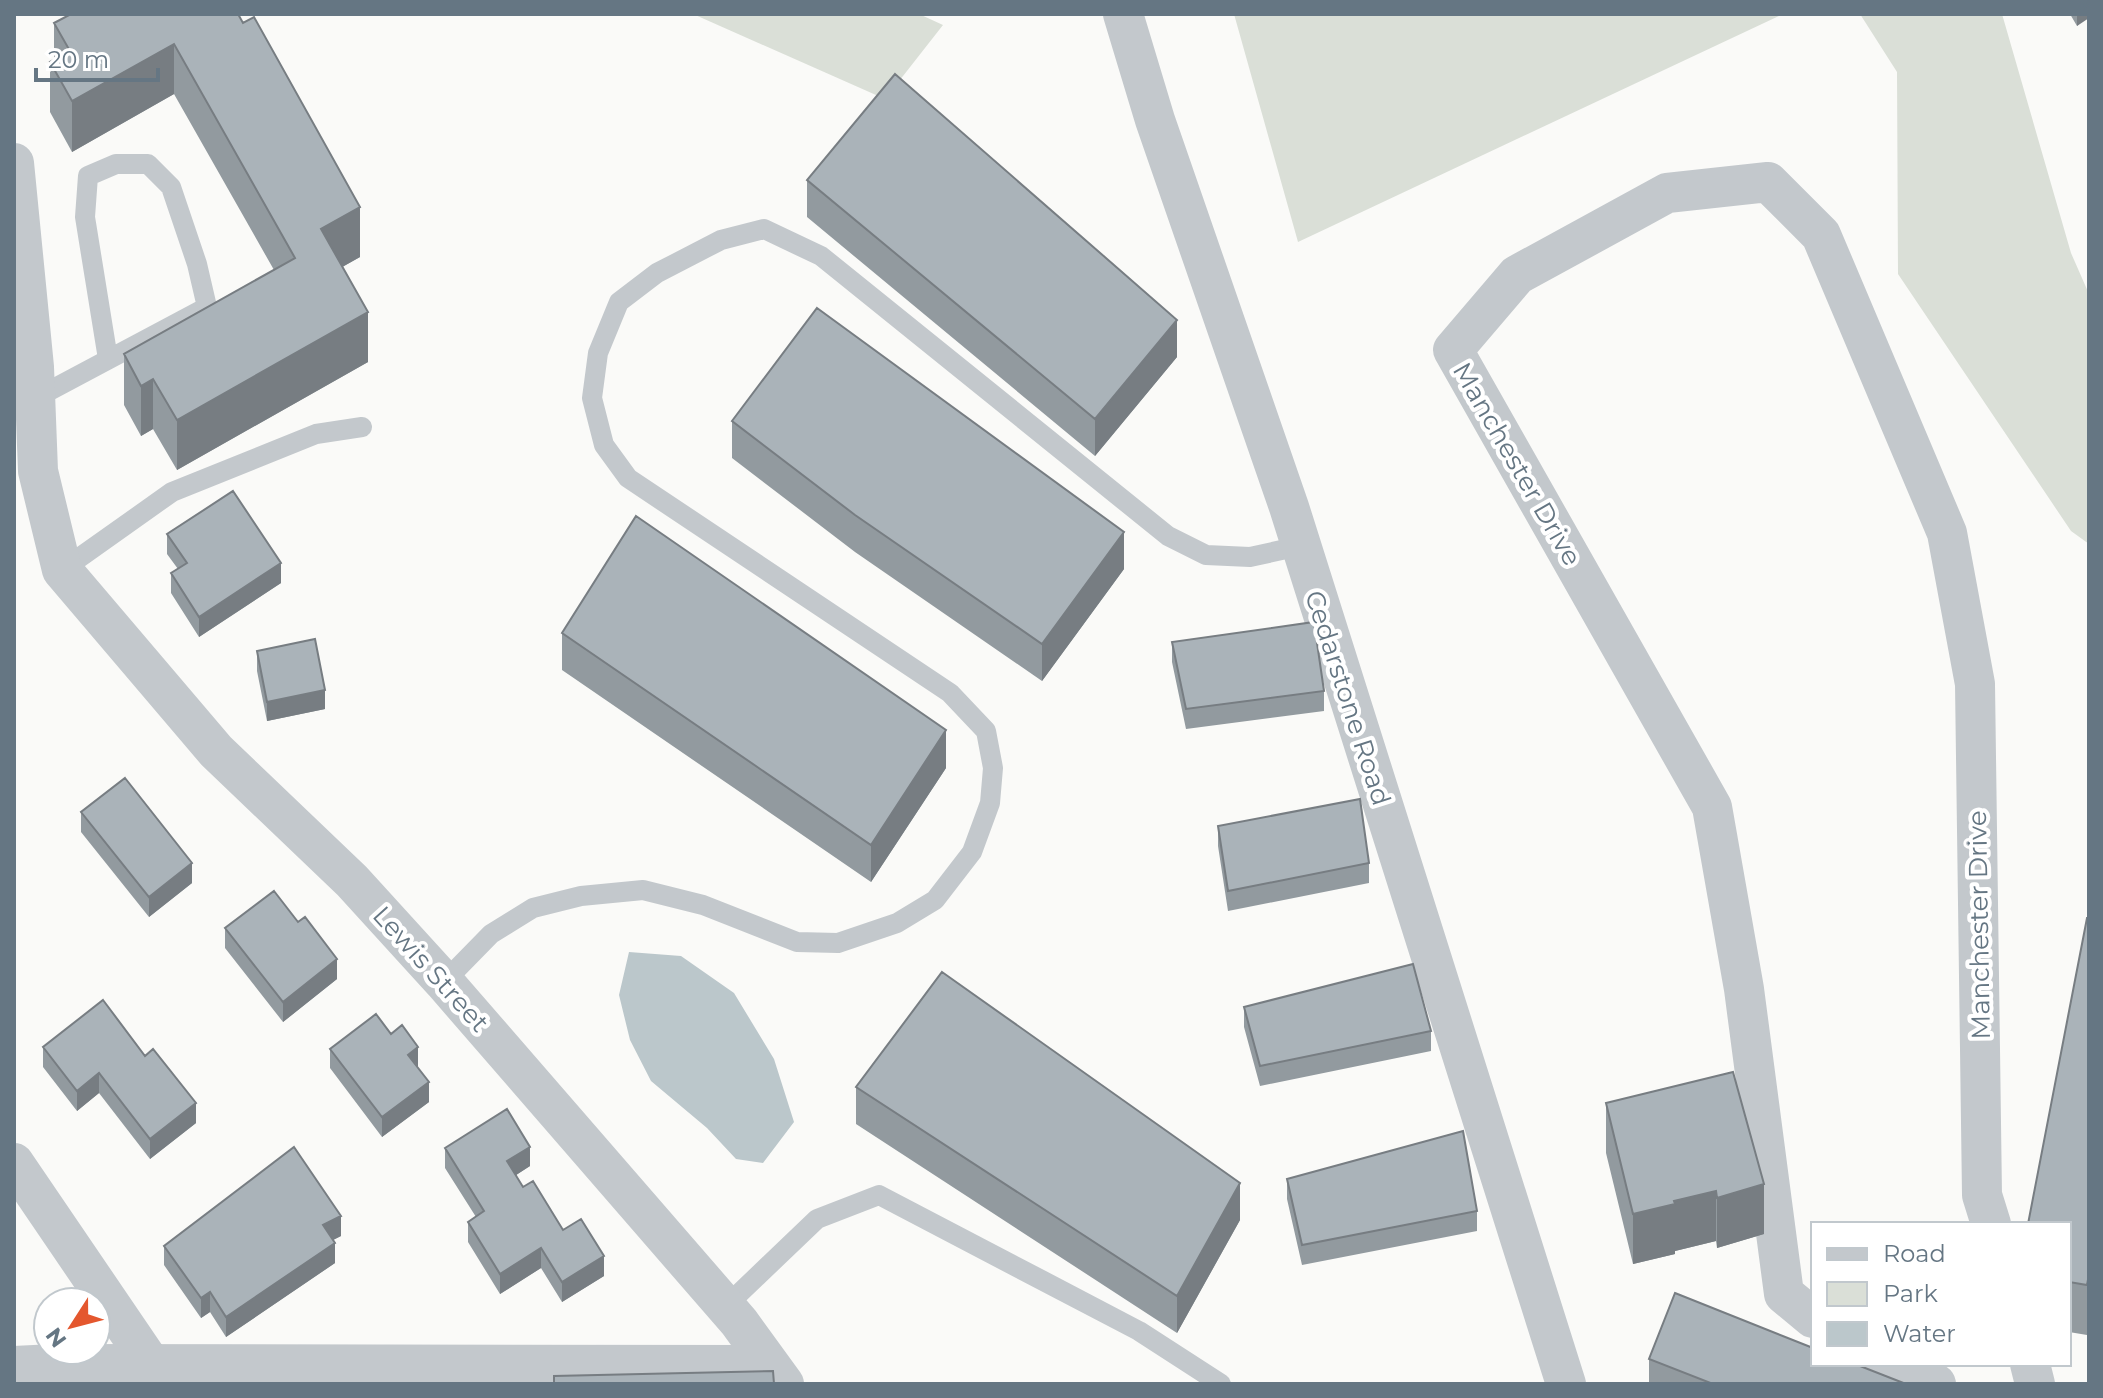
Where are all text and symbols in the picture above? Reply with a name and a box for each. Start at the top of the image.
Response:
scale bar [36,32,158,82]
text: 20 m [48,45,109,74]
street label: Manchester Drive [1446,357,1588,571]
street label: Cedarstone Road [1298,587,1398,809]
street label: Manchester Drive [1961,810,1997,1040]
street label: Lewis Street [366,899,496,1039]
legend [1811,1222,2071,1366]
text: Road [1883,1239,1946,1268]
text: Park [1883,1279,1938,1308]
north arrow [32,1286,112,1366]
text: Water [1883,1319,1956,1348]
text: N [40,1322,72,1353]

